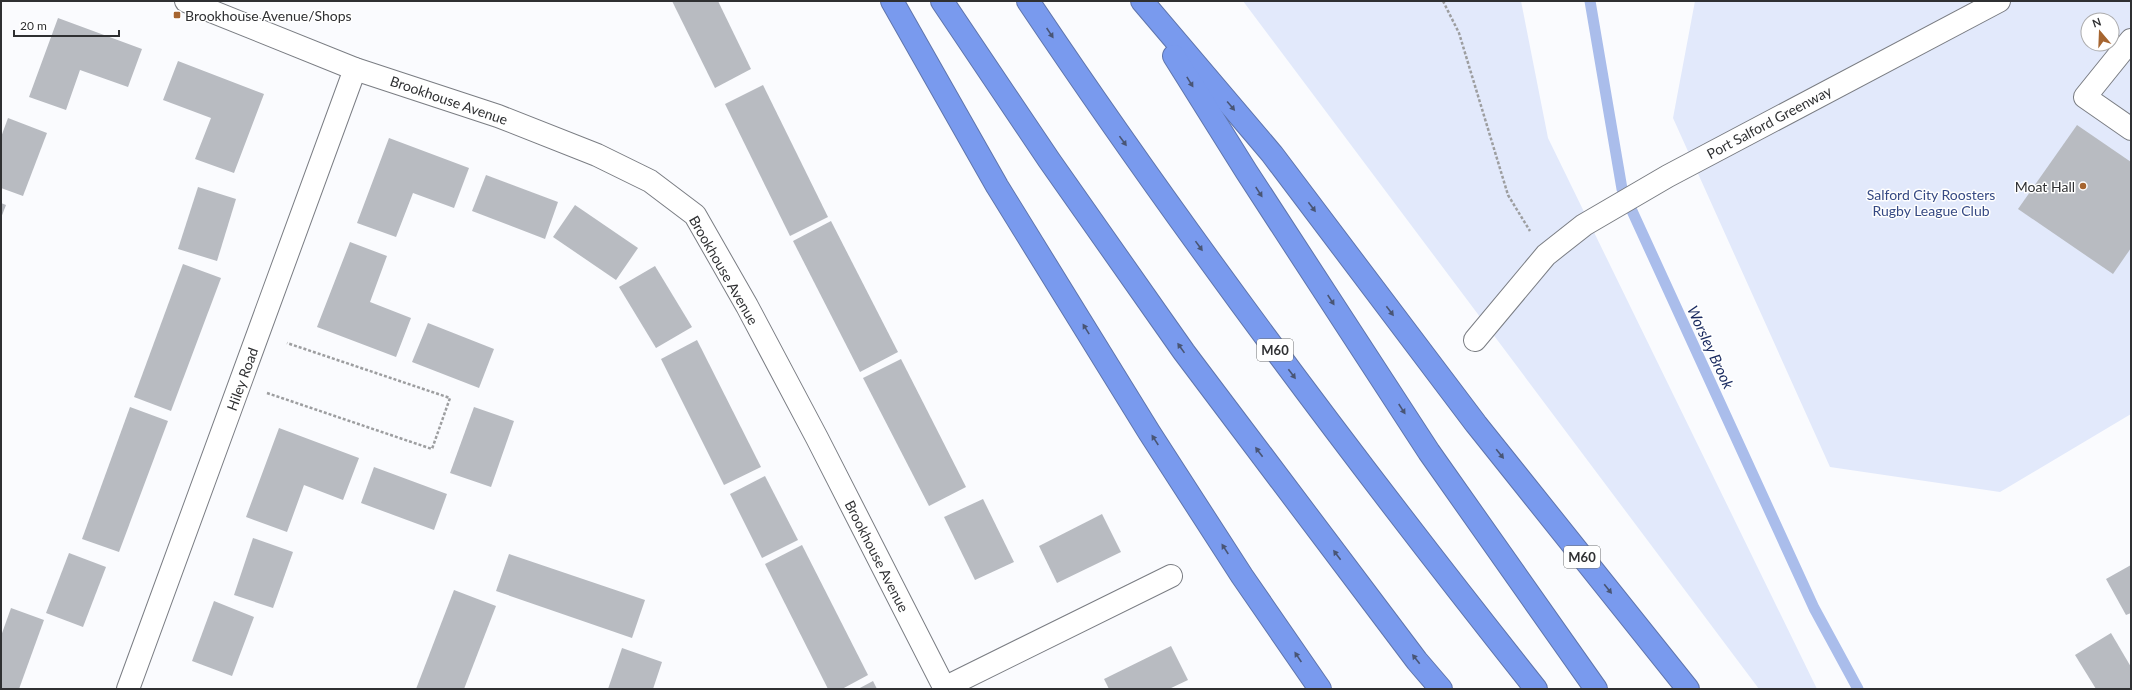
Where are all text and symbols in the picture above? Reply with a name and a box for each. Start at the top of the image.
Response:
place label: Brookhouse Avenue/Shops [185,7,352,24]
marker: Brookhouse Avenue/Shops [172,10,182,20]
scale bar [14,12,119,38]
north arrow [2080,12,2120,52]
text: N [2090,15,2103,30]
text: 20 m [20,18,47,33]
one-way arrow [1046,28,1054,39]
street label: Brookhouse Avenue [388,72,510,128]
one-way arrow [1186,77,1194,87]
street label: Port Salford Greenway [1704,82,1835,162]
one-way arrow [1226,100,1235,111]
one-way arrow [1119,135,1127,146]
place label: Moat Hall [2015,178,2075,195]
marker: Moat Hall [2078,181,2088,191]
one-way arrow [1256,186,1263,197]
park label: Salford City Roosters Rugby League Club [1867,186,1995,219]
one-way arrow [1308,202,1316,212]
street label: Brookhouse Avenue [686,212,762,328]
one-way arrow [1195,241,1203,252]
one-way arrow [1327,295,1334,306]
water label: Worsley Brook [1684,303,1738,392]
one-way arrow [1386,305,1395,316]
one-way arrow [1082,324,1090,334]
road number: M60 [1257,339,1293,361]
one-way arrow [1177,342,1185,353]
street label: Hiley Road [223,345,261,413]
one-way arrow [1288,368,1297,379]
one-way arrow [1398,403,1405,415]
one-way arrow [1151,434,1158,446]
one-way arrow [1255,446,1263,457]
one-way arrow [1496,449,1505,460]
street label: Brookhouse Avenue [841,497,913,615]
one-way arrow [1221,544,1229,554]
road number: M60 [1564,546,1600,568]
one-way arrow [1333,550,1341,561]
one-way arrow [1604,583,1612,594]
one-way arrow [1294,652,1302,662]
one-way arrow [1412,653,1420,664]

